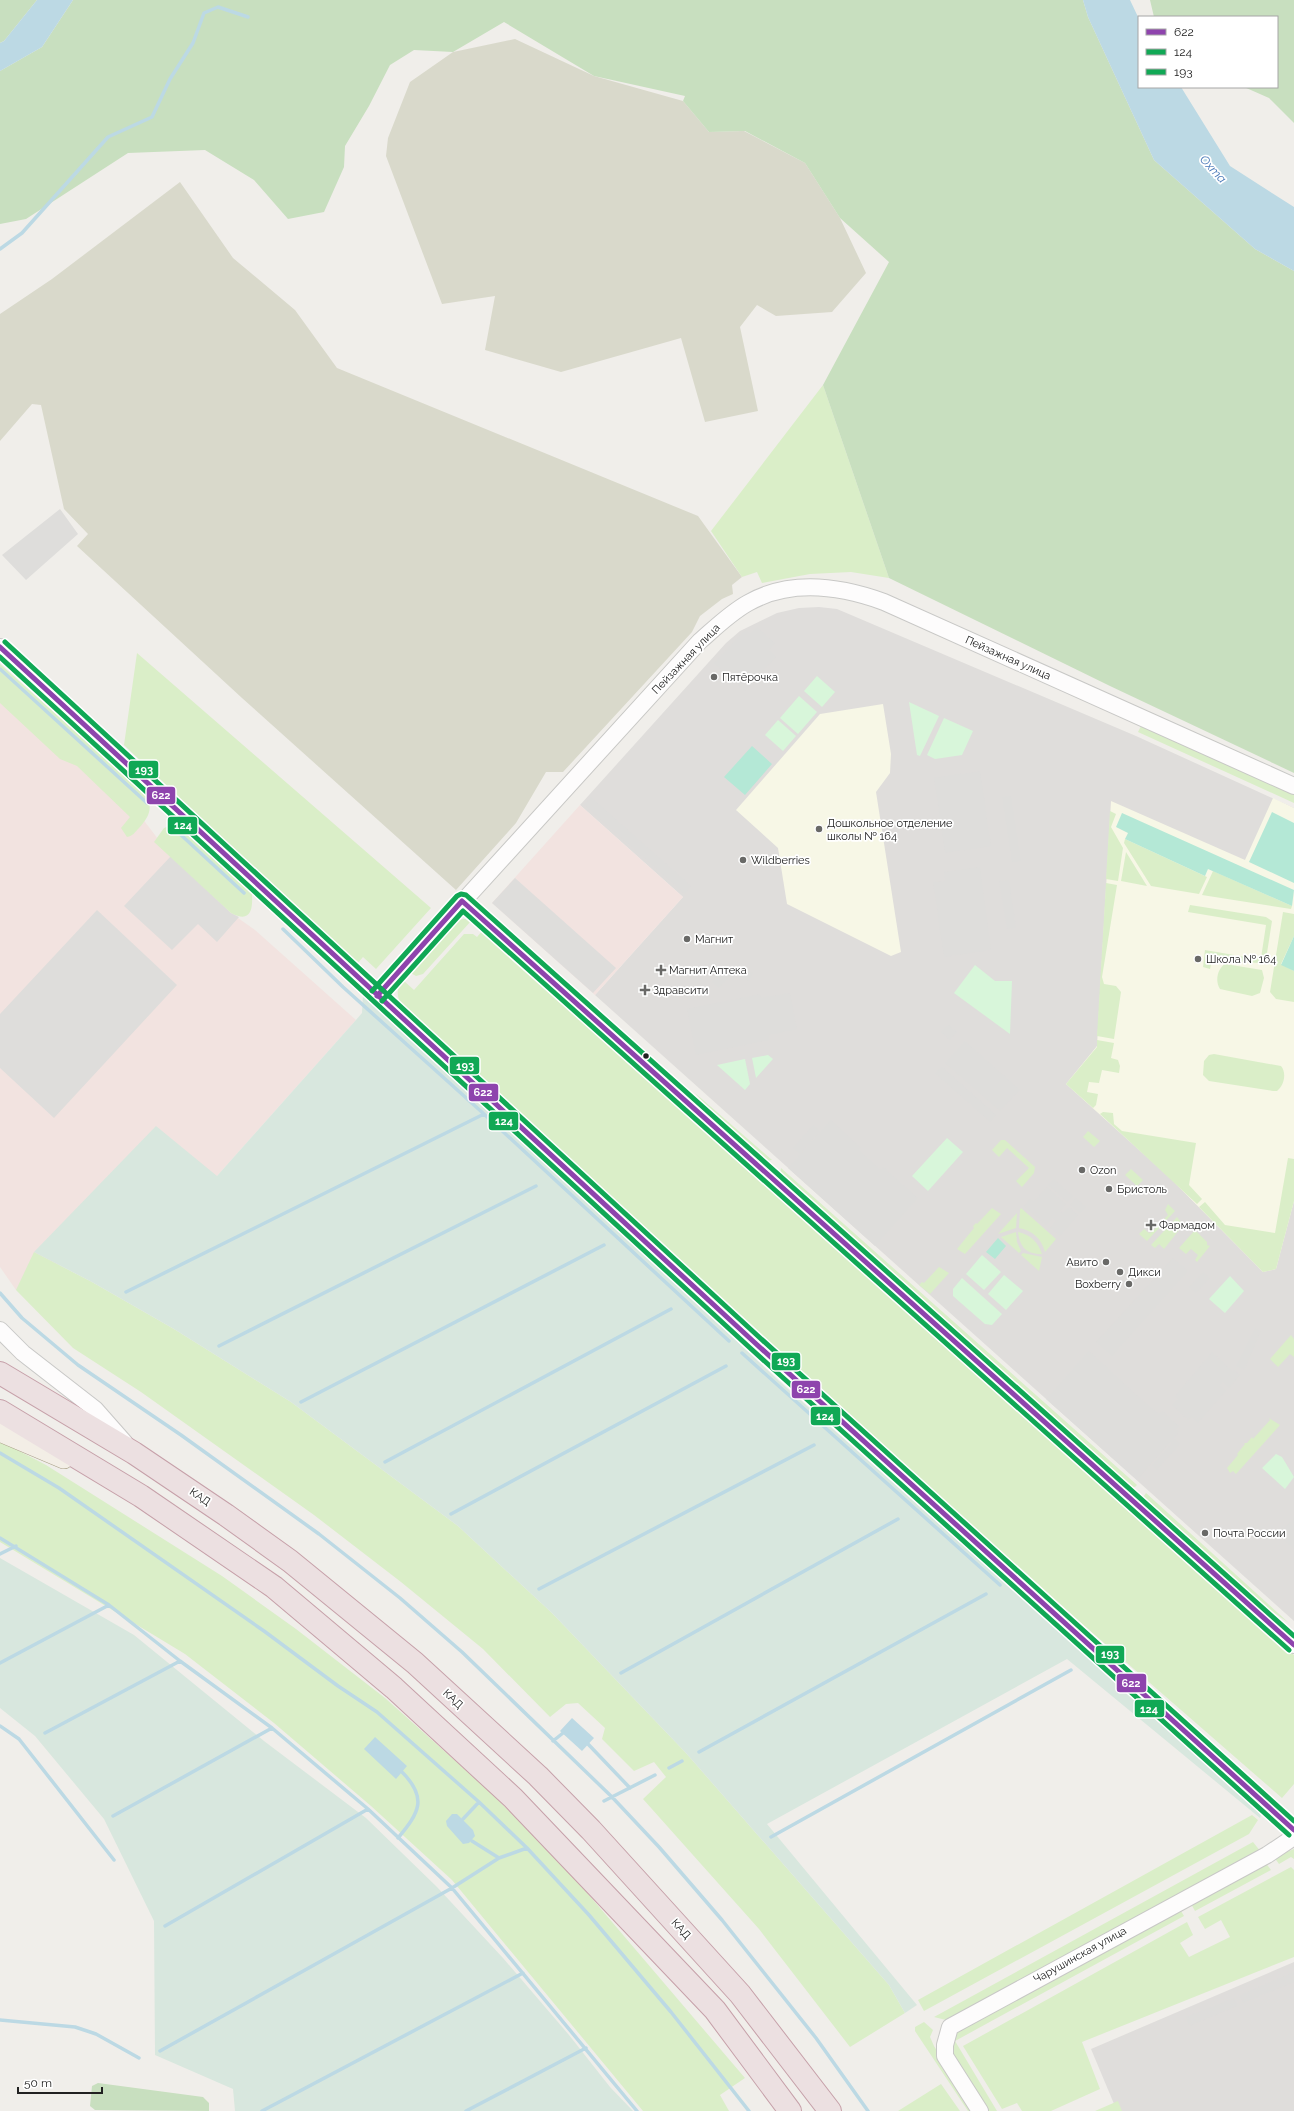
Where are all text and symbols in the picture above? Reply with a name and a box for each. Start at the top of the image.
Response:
legend [1138,16,1278,88]
text: 622 [1174,25,1194,39]
text: 124 [1174,45,1192,59]
text: 193 [1174,65,1193,79]
water label: Охта [1197,152,1229,186]
street label: Пейзажная улица [649,621,723,697]
street label: Пейзажная улица [963,633,1053,683]
place label: Пятёрочка [722,671,778,684]
marker: Пятёрочка [709,672,719,682]
line badge: 193 [128,760,159,779]
text: 193 [135,764,153,777]
line badge: 622 [146,786,176,805]
text: 622 [151,789,171,802]
line badge: 124 [167,816,198,835]
place label: Дошкольное отделение школы № 164 [827,817,953,843]
text: 124 [174,819,192,832]
marker: Дошкольное отделение школы № 164 [814,824,824,834]
place label: Wildberries [751,854,810,867]
marker: Wildberries [738,855,748,865]
place label: Магнит [695,933,734,946]
marker: Магнит [682,934,692,944]
place label: Школа № 164 [1206,953,1276,966]
marker: Школа № 164 [1193,954,1203,964]
place label: Магнит Аптека [669,964,747,977]
marker: Магнит Аптека [656,965,666,975]
place label: Здравсити [653,984,708,997]
marker: Здравсити [640,985,650,995]
unlabelled marker [641,1051,651,1061]
line badge: 193 [449,1056,480,1075]
text: 193 [456,1060,474,1073]
line badge: 622 [468,1083,499,1102]
text: 622 [473,1086,493,1099]
line badge: 124 [488,1111,519,1131]
text: 124 [495,1115,513,1128]
place label: Ozon [1090,1164,1117,1177]
marker: Ozon [1077,1165,1087,1175]
place label: Бристоль [1117,1183,1168,1196]
marker: Бристоль [1104,1184,1114,1194]
place label: Фармадом [1159,1219,1215,1232]
marker: Фармадом [1146,1220,1156,1230]
place label: Авито [1066,1256,1098,1269]
marker: Авито [1101,1257,1111,1267]
place label: Дикси [1128,1266,1161,1279]
marker: Дикси [1115,1267,1125,1277]
place label: Boxberry [1075,1278,1121,1291]
marker: Boxberry [1124,1279,1134,1289]
line badge: 193 [771,1352,801,1371]
text: 193 [777,1355,795,1368]
line badge: 622 [791,1380,821,1399]
text: 622 [796,1383,816,1396]
line badge: 124 [810,1406,841,1426]
text: 124 [816,1410,834,1423]
street label: КАД [187,1485,213,1509]
place label: Почта России [1213,1527,1286,1540]
marker: Почта России [1200,1528,1210,1538]
line badge: 193 [1095,1645,1125,1664]
text: 193 [1101,1648,1119,1661]
line badge: 622 [1116,1673,1147,1693]
text: 622 [1121,1677,1141,1690]
street label: КАД [440,1687,466,1711]
line badge: 124 [1134,1699,1165,1718]
text: 124 [1140,1703,1158,1716]
street label: КАД [669,1916,693,1942]
street label: Чарушинская улица [1031,1924,1129,1986]
scale bar [18,2069,102,2095]
text: 50 m [24,2076,52,2090]

